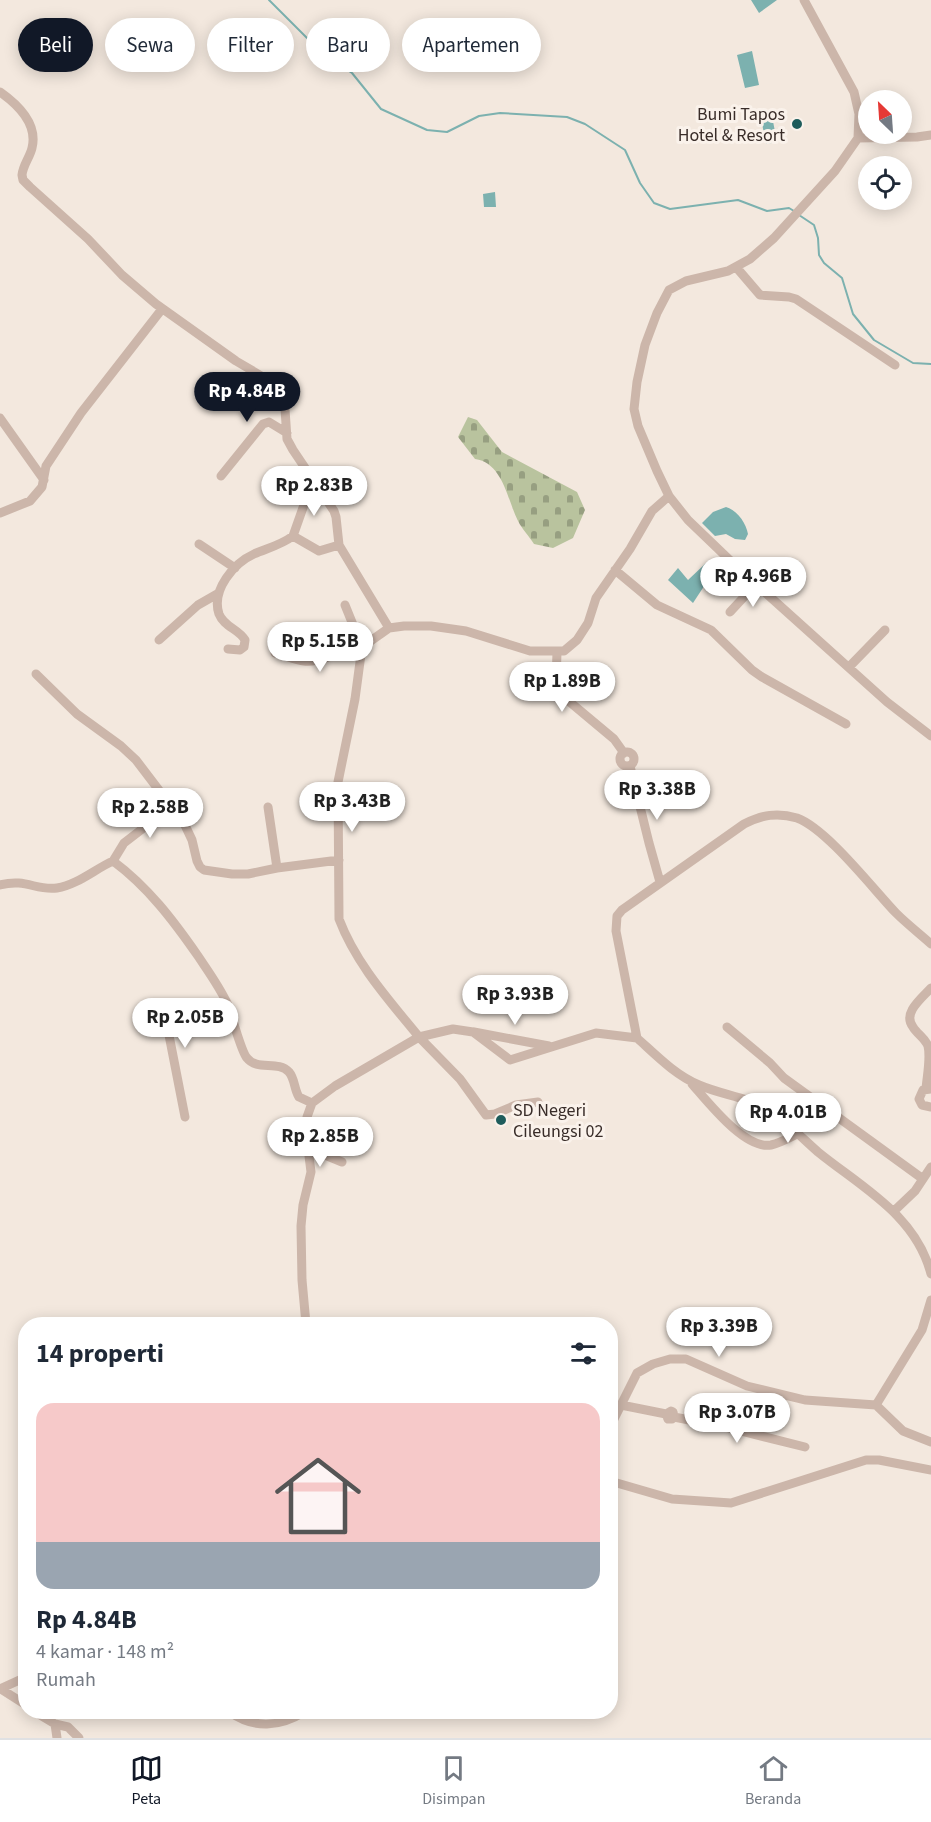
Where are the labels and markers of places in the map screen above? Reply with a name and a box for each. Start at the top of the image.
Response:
place label: Bumi Tapos Hotel & Resort [678,102,785,148]
marker: Bumi Tapos Hotel & Resort [790,117,804,131]
pin: Rp 4.84B [185,372,309,423]
pin: Rp 2.83B [252,466,376,517]
pin: Rp 4.96B [691,557,815,608]
pin: Rp 5.15B [258,622,382,673]
pin: Rp 1.89B [500,662,624,713]
pin: Rp 3.38B [595,770,719,821]
pin: Rp 3.43B [290,782,414,833]
pin: Rp 2.58B [88,788,212,839]
pin: Rp 3.93B [453,975,577,1026]
pin: Rp 2.05B [123,998,247,1049]
pin: Rp 4.01B [726,1093,850,1144]
place label: SD Negeri Cileungsi 02 [513,1098,603,1144]
marker: SD Negeri Cileungsi 02 [494,1113,508,1127]
pin: Rp 2.85B [258,1117,382,1168]
pin: Rp 3.39B [657,1307,781,1358]
pin: Rp 3.07B [675,1393,799,1444]

